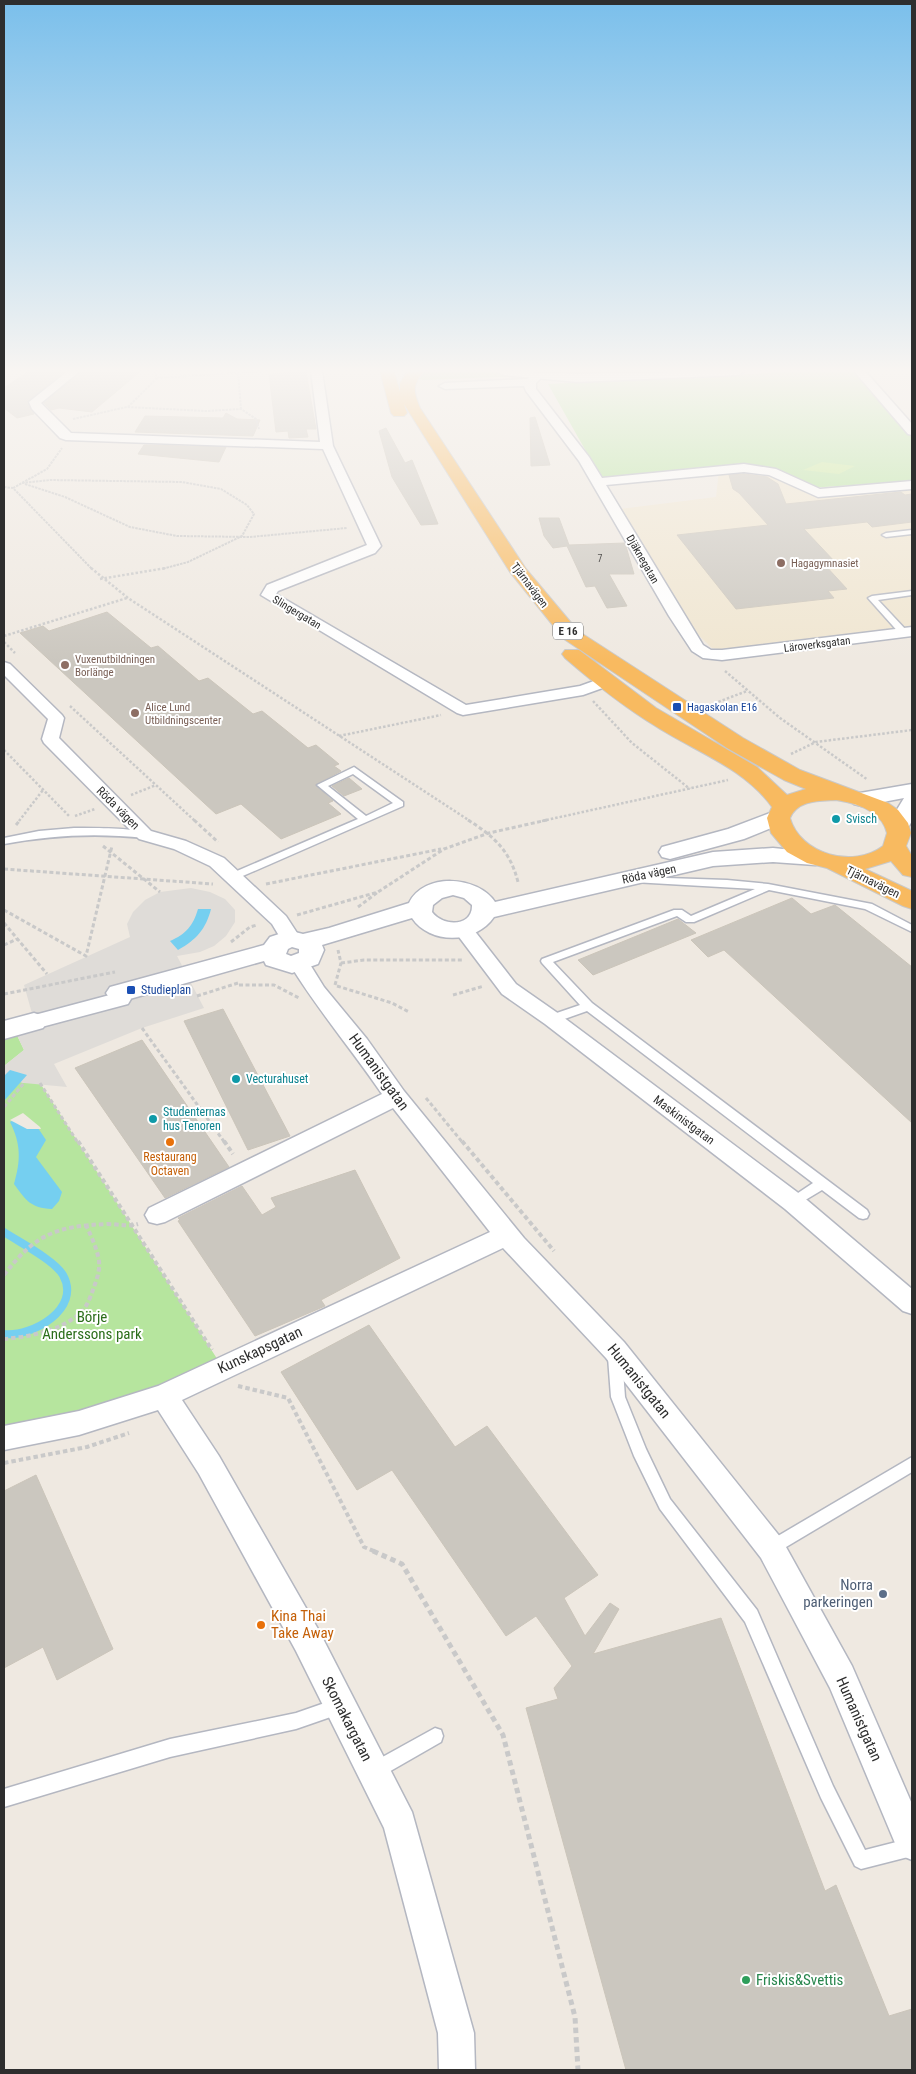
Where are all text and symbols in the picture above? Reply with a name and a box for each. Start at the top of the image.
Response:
street label: Djäknegatan [623,533,662,586]
house number: 7 [598,553,603,564]
marker: Hagagymnasiet [775,557,787,569]
place label: Hagagymnasiet [791,557,859,570]
street label: Tjärnavägen [508,560,551,610]
street label: Slingergatan [270,593,323,632]
road number: E 16 [553,622,583,640]
street label: Läroverksgatan [783,634,851,655]
place label: Vuxenutbildningen Borlänge [75,653,155,679]
marker: Vuxenutbildningen Borlänge [59,659,71,671]
place label: Alice Lund Utbildningscenter [145,701,222,727]
marker: Hagaskolan E16 [671,701,683,713]
place label: Hagaskolan E16 [687,701,757,714]
marker: Alice Lund Utbildningscenter [129,707,141,719]
street label: Röda vägen [94,784,143,833]
place label: Svisch [846,812,877,826]
marker: Svisch [830,813,842,825]
street label: Röda vägen [621,861,678,887]
street label: Tjärnavägen [844,863,902,901]
place label: Studieplan [141,983,191,997]
marker: Studieplan [125,984,137,996]
street label: Humanistgatan [345,1030,413,1114]
place label: Vecturahuset [246,1072,309,1086]
marker: Vecturahuset [230,1073,242,1085]
street label: Maskinistgatan [651,1092,717,1148]
place label: Studenternas hus Tenoren [163,1105,226,1133]
marker: Studenternas hus Tenoren [147,1113,159,1125]
marker: Restaurang Octaven [164,1136,176,1148]
place label: Restaurang Octaven [143,1150,197,1178]
park label: Börje Anderssons park [42,1308,142,1343]
street label: Kunskapsgatan [215,1323,305,1377]
street label: Humanistgatan [604,1340,674,1422]
place label: Norra parkeringen [803,1576,873,1611]
marker: Norra parkeringen [877,1588,889,1600]
place label: Kina Thai Take Away [271,1607,334,1642]
marker: Kina Thai Take Away [255,1619,267,1631]
street label: Skomakargatan [318,1674,376,1764]
street label: Humanistgatan [832,1674,886,1764]
place label: Friskis&Svettis [756,1971,844,1989]
marker: Friskis&Svettis [740,1974,752,1986]

